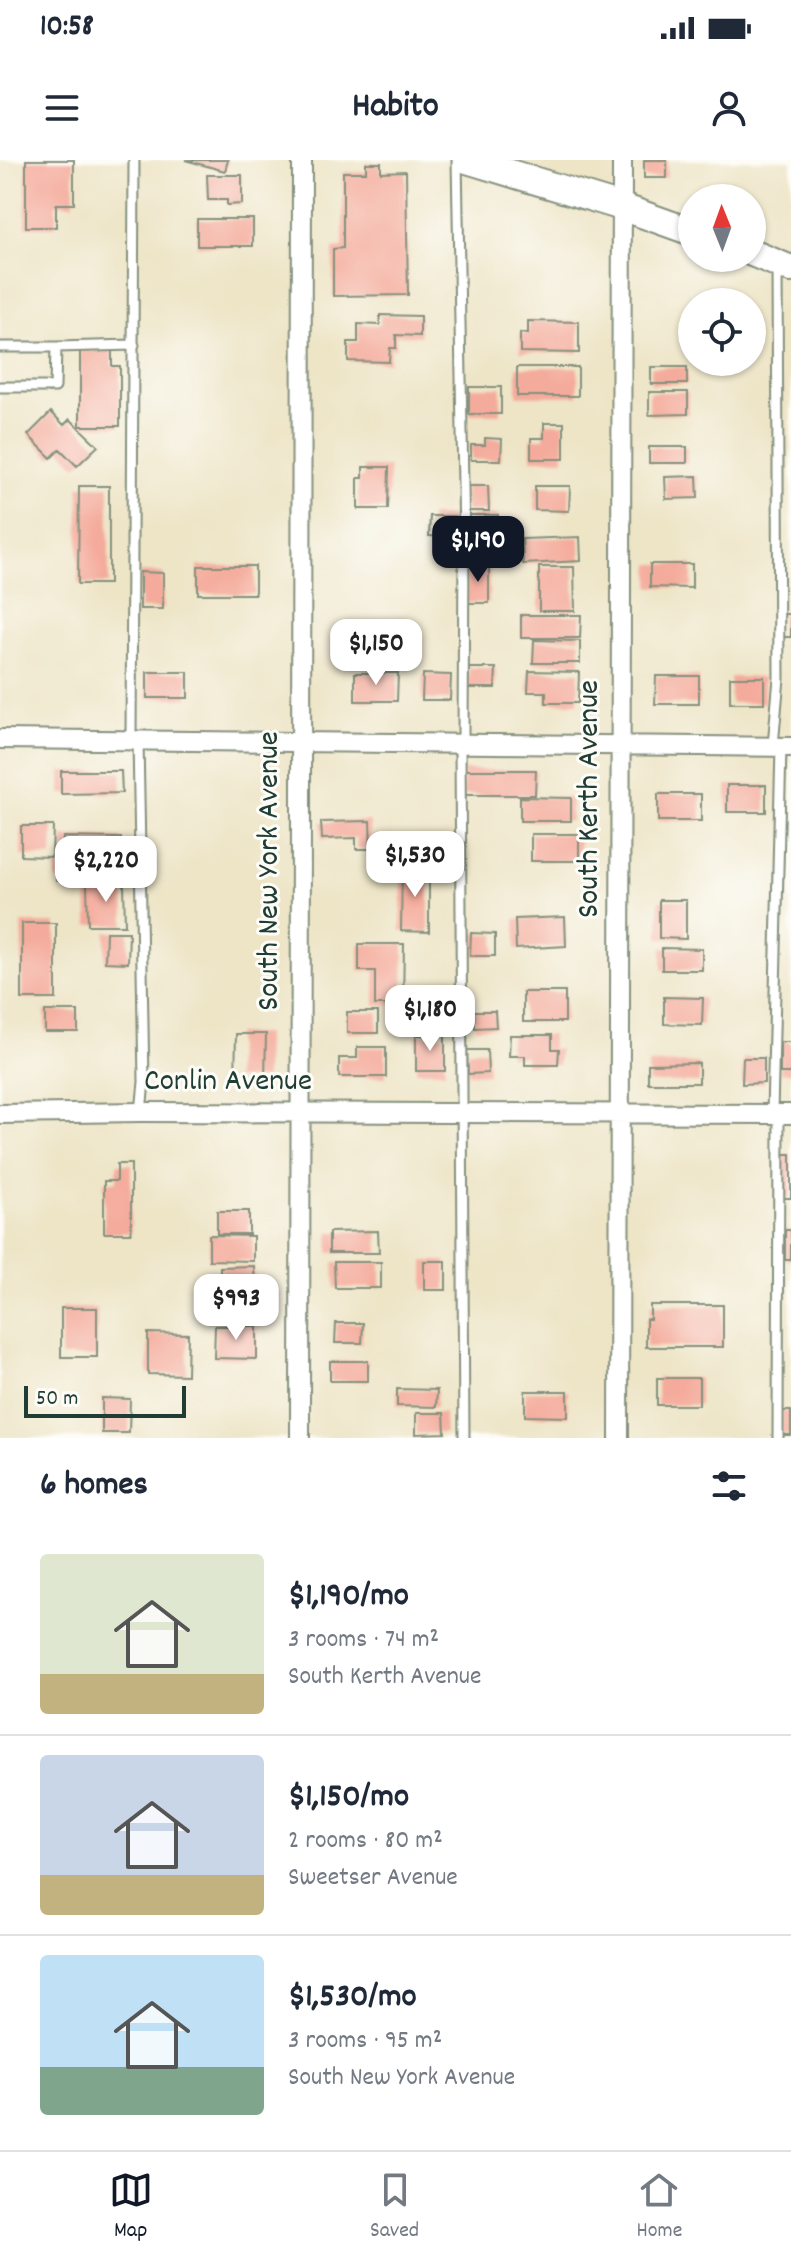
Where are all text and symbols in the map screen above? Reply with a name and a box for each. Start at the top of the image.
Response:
text: 10:58 [40,7,94,50]
text: Habito [352,82,439,134]
icon: menu [40,86,84,130]
icon: person [707,86,751,130]
north arrow [678,184,766,272]
map controls [678,184,766,376]
button: locate [678,288,766,376]
pin: $1,190 [413,516,543,584]
text: $1,190 [450,523,506,560]
pin: $1,150 [311,619,441,687]
text: $1,150 [348,626,404,663]
street label: South Kerth Avenue [568,680,614,918]
street label: South New York Avenue [248,731,294,1011]
pin: $1,530 [350,831,480,899]
pin: $2,220 [41,836,171,904]
text: $1,530 [384,838,446,875]
text: $2,220 [73,843,139,880]
pin: $1,180 [365,985,495,1053]
text: $1,180 [403,992,457,1029]
street label: Conlin Avenue [144,1060,312,1106]
pin: $993 [189,1274,283,1342]
text: $993 [212,1281,260,1318]
scale bar [24,1382,186,1418]
text: 50 m [36,1384,78,1415]
text: 6 homes [40,1462,148,1511]
icon: filters [707,1464,751,1508]
text: $1,190/mo [288,1573,409,1622]
icon: home [104,1586,200,1682]
text: 3 rooms · 74 m² [288,1622,439,1659]
text: South Kerth Avenue [288,1659,481,1696]
text: $1,150/mo [288,1774,409,1823]
icon: home [104,1787,200,1883]
text: 2 rooms · 80 m² [288,1823,443,1860]
text: Sweetser Avenue [288,1860,458,1897]
text: $1,530/mo [288,1974,417,2023]
icon: home [104,1987,200,2083]
text: 3 rooms · 95 m² [288,2023,442,2060]
text: South New York Avenue [288,2060,515,2097]
tab: Map [109,2168,153,2247]
tab: Saved [370,2168,419,2247]
tab: Home [636,2168,682,2247]

